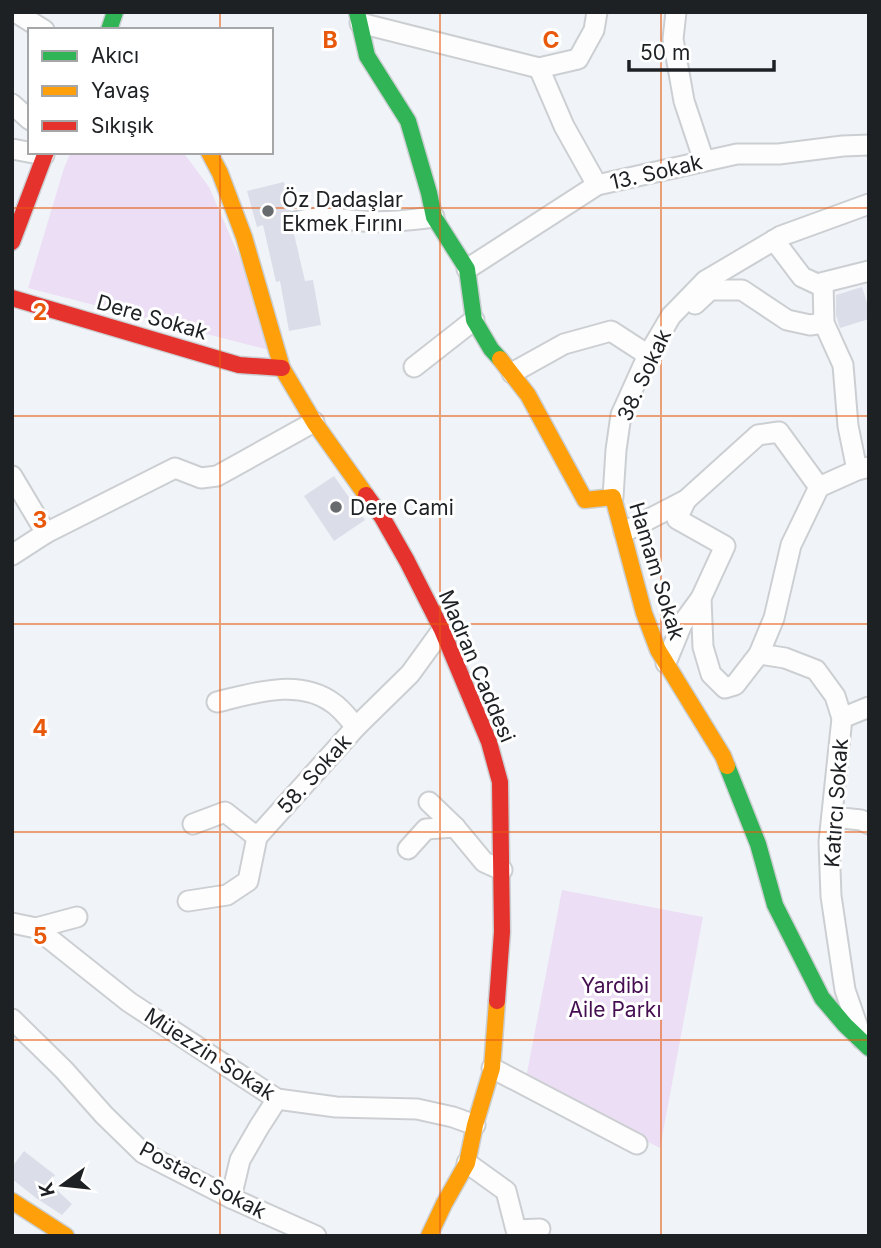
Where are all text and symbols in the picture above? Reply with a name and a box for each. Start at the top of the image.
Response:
text: B [322,26,338,54]
text: C [542,26,560,54]
legend [28,28,273,154]
scale bar [629,28,774,72]
text: 50 m [640,40,690,65]
text: Akıcı [91,43,139,68]
text: Yavaş [91,78,150,103]
text: Sıkışık [91,113,154,138]
street label: 13. Sokak [607,149,705,195]
place label: Öz Dadaşlar Ekmek Fırını [282,187,403,236]
marker: Öz Dadaşlar Ekmek Fırını [260,203,276,219]
street label: Dere Sokak [94,289,211,345]
text: 2 [33,298,47,326]
street label: 38. Sokak [612,325,676,425]
place label: Dere Cami [350,495,454,520]
marker: Dere Cami [328,499,344,515]
street label: Hamam Sokak [624,499,690,643]
text: 3 [33,506,47,534]
street label: Madran Caddesi [434,586,520,746]
text: 4 [32,714,48,742]
street label: 58. Sokak [272,729,356,819]
street label: Katırcı Sokak [819,737,853,868]
text: 5 [33,922,47,950]
park label: Yardibi Aile Parkı [569,973,661,1022]
street label: Müezzin Sokak [140,1002,280,1106]
street label: Postacı Sokak [135,1136,271,1224]
north arrow [28,1150,98,1220]
text: K [34,1179,60,1199]

